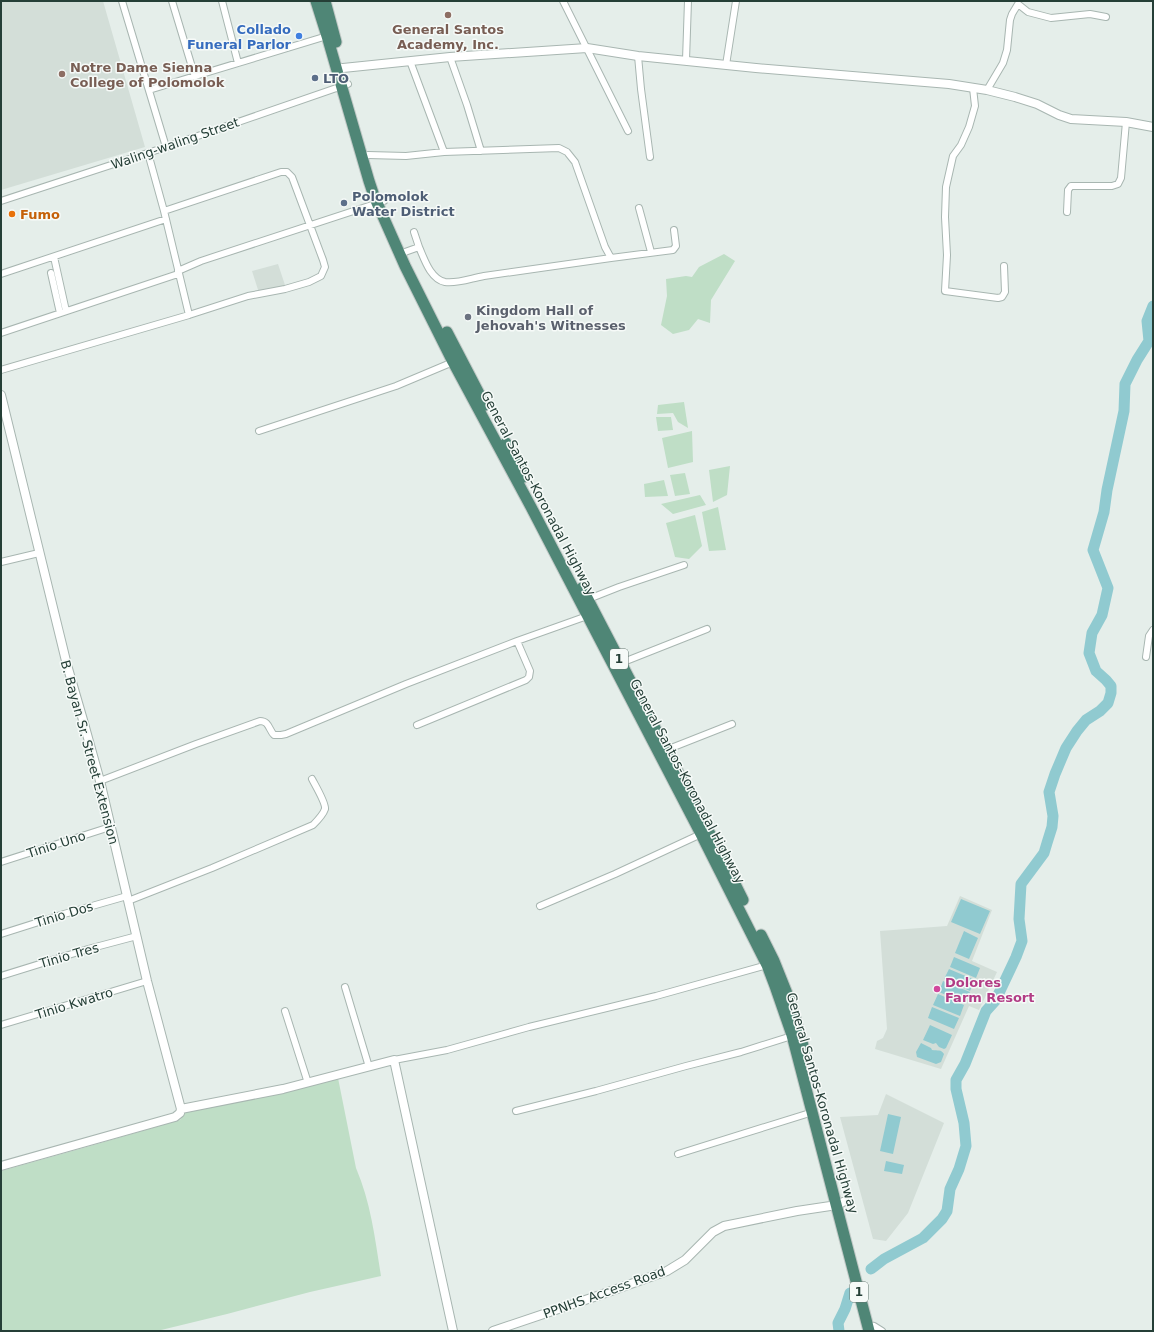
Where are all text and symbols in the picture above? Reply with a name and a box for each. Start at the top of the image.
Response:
marker: General Santos Academy, Inc. [443,10,453,20]
place label: Collado Funeral Parlor [187,22,292,52]
place label: General Santos Academy, Inc. [392,22,504,52]
marker: Collado Funeral Parlor [294,31,304,41]
place label: Notre Dame Sienna College of Polomolok [70,60,225,90]
marker: Notre Dame Sienna College of Polomolok [57,69,67,79]
place label: LTO [323,71,349,86]
marker: LTO [310,73,320,83]
street label: Waling-waling Street [109,115,241,172]
place label: Polomolok Water District [352,189,455,219]
marker: Polomolok Water District [339,198,349,208]
place label: Fumo [20,207,60,222]
marker: Fumo [7,209,17,219]
place label: Kingdom Hall of Jehovah's Witnesses [475,303,626,333]
marker: Kingdom Hall of Jehovah's Witnesses [463,312,473,322]
street label: General Santos-Koronadal Highway [478,388,599,598]
road number: 1 [610,649,628,669]
street label: B. Bayan Sr. Street Extension [58,658,121,846]
street label: General Santos-Koronadal Highway [627,676,748,886]
street label: Tinio Uno [24,828,87,861]
street label: Tinio Dos [32,898,95,931]
street label: Tinio Tres [37,940,101,971]
place label: Dolores Farm Resort [945,975,1035,1005]
marker: Dolores Farm Resort [932,984,942,994]
street label: Tinio Kwatro [33,985,115,1023]
street label: General Santos-Koronadal Highway [784,991,861,1216]
street label: PPNHS Access Road [541,1263,667,1322]
road number: 1 [850,1282,868,1302]

